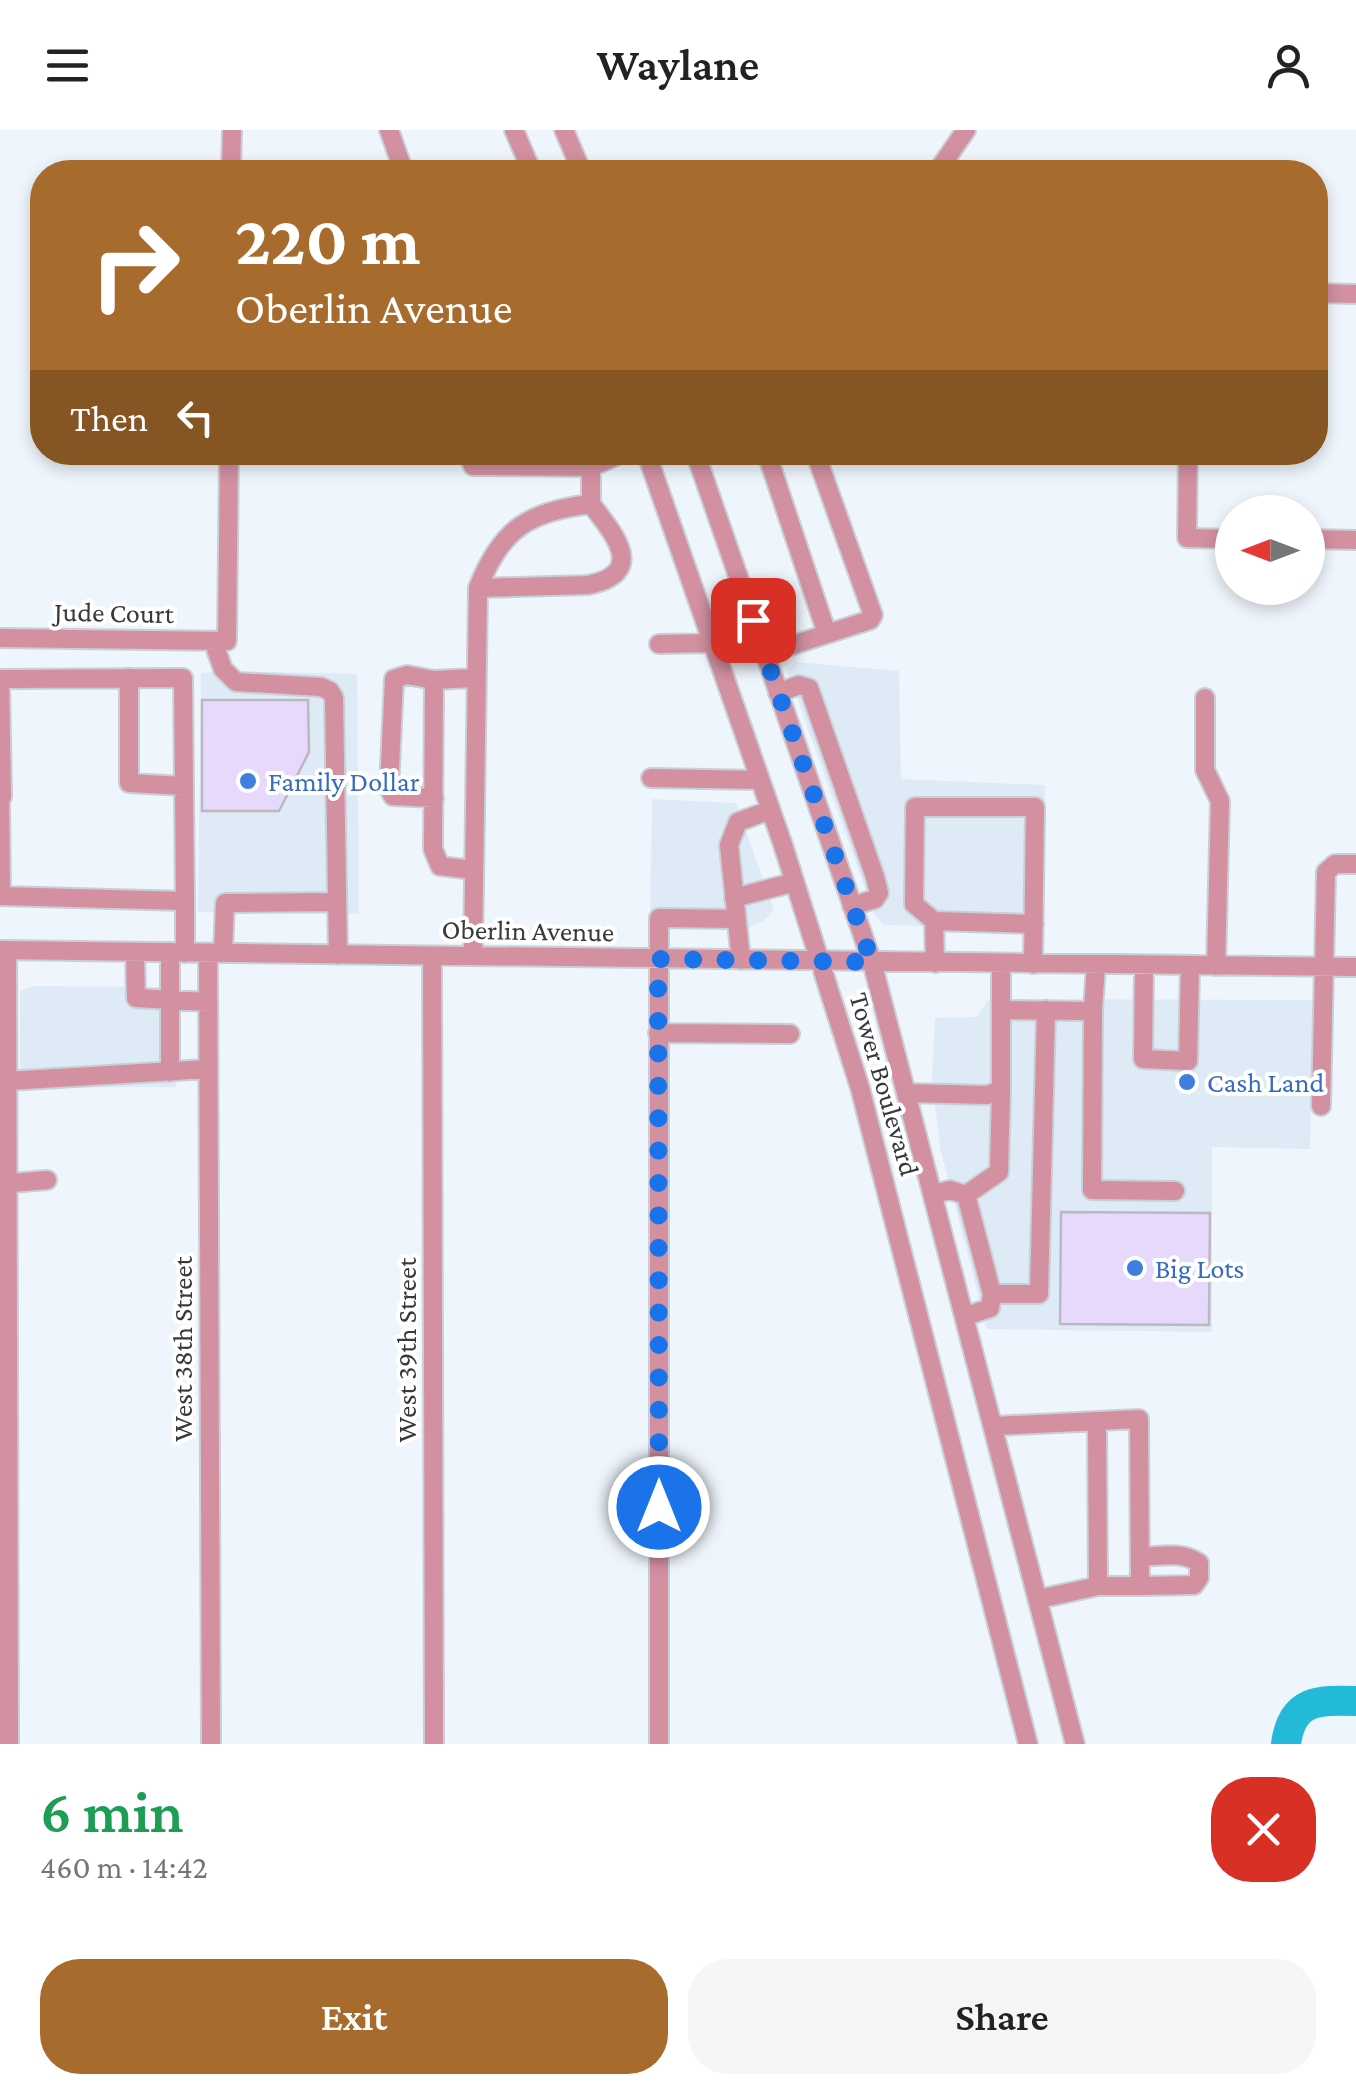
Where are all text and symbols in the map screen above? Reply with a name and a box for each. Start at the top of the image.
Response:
icon: menu [40,38,95,93]
icon: person [1261,38,1316,93]
text: Waylane [597,40,759,90]
icon: right [70,200,200,330]
text: 220 m [235,201,421,279]
text: Oberlin Avenue [235,283,512,333]
icon: left [168,390,223,445]
text: Then [70,397,148,439]
north arrow [1215,495,1325,605]
map controls [1215,495,1325,605]
pin [711,578,796,663]
icon: arrive [726,593,781,648]
street label: Jude Court [51,596,175,629]
place label: Family Dollar [268,766,420,797]
marker: Family Dollar [237,770,259,792]
street label: Oberlin Avenue [441,913,615,948]
street label: Tower Boulevard [844,989,926,1180]
place label: Cash Land [1207,1067,1325,1098]
marker: Cash Land [1176,1071,1198,1093]
place label: Big Lots [1155,1253,1244,1284]
street label: West 38th Street [167,1255,198,1442]
street label: West 39th Street [391,1257,422,1442]
marker: Big Lots [1124,1257,1146,1279]
position arrow [607,1455,711,1559]
button: close [1211,1777,1316,1882]
text: 6 min [40,1778,184,1845]
text: 460 m · 14:42 [40,1849,208,1885]
button: Exit [40,1959,668,2074]
button: Share [688,1959,1316,2074]

